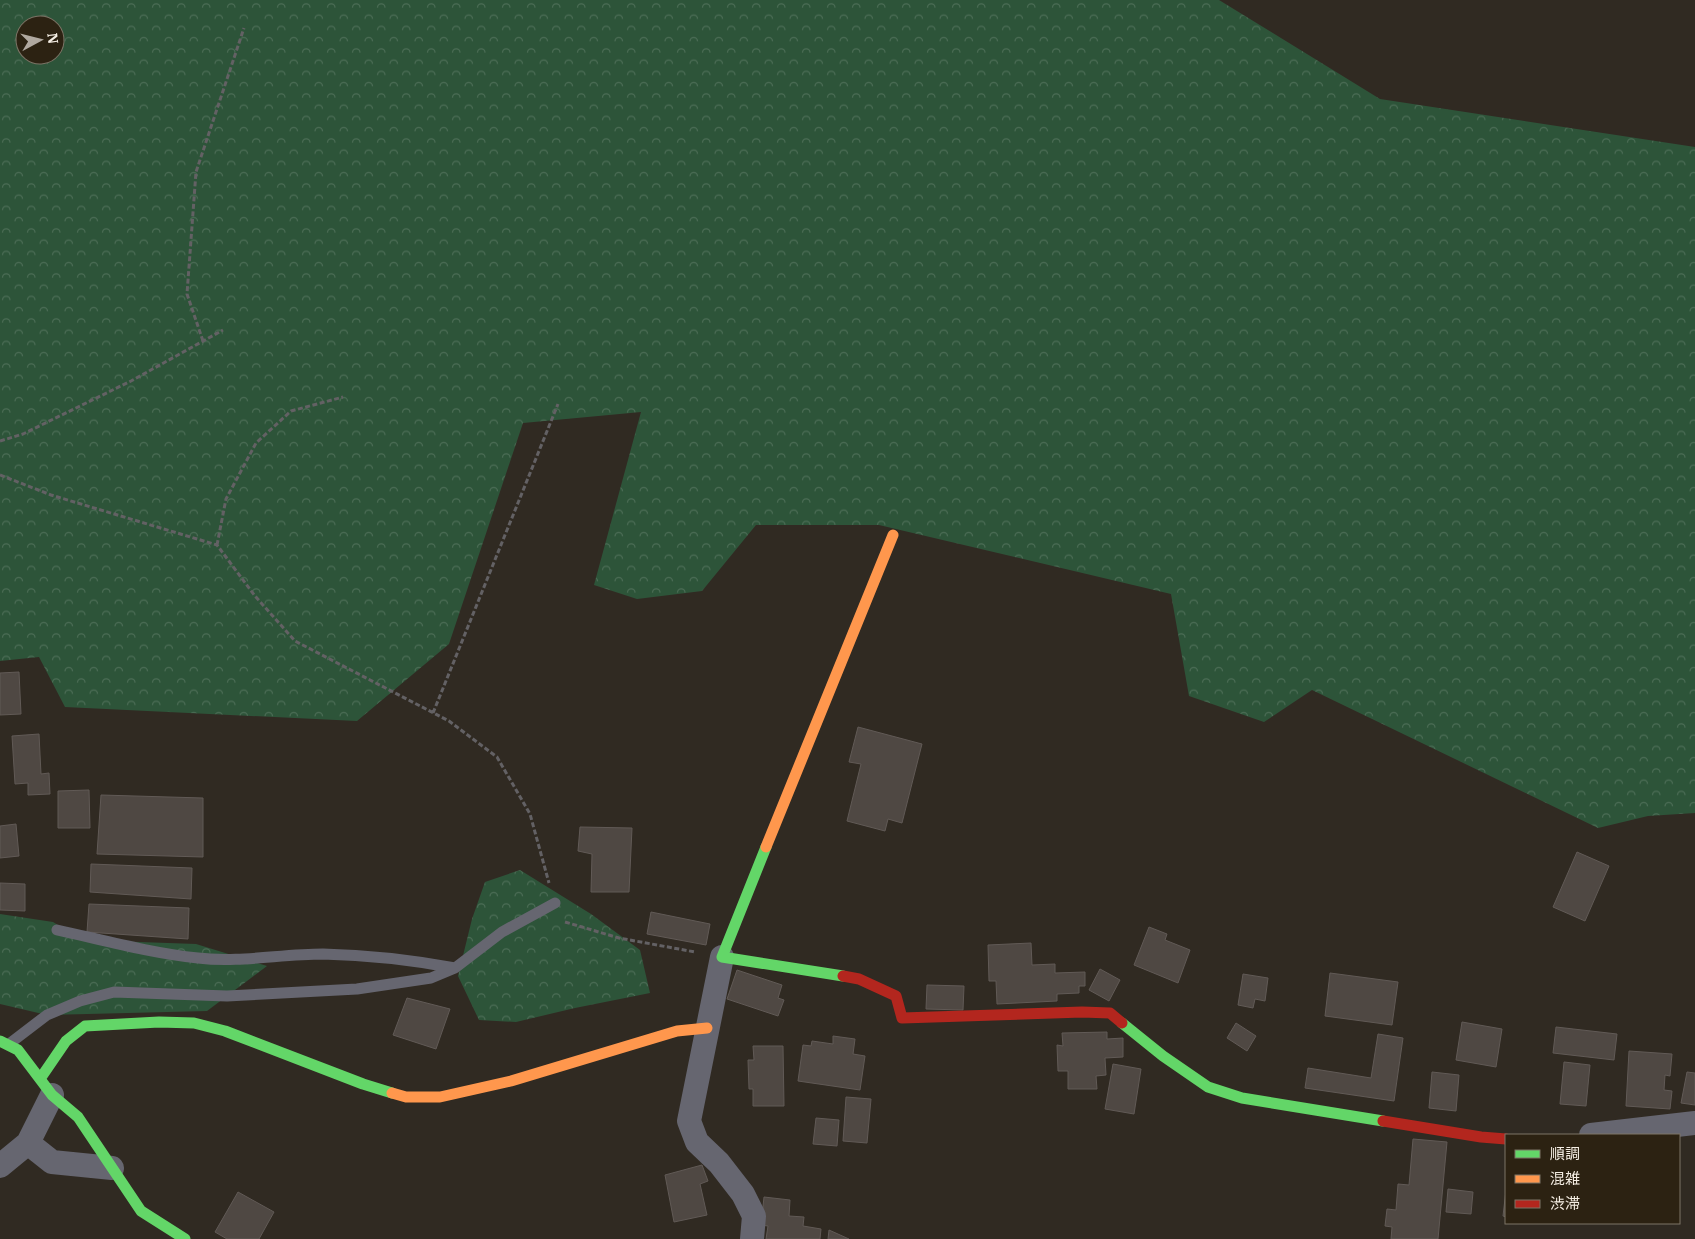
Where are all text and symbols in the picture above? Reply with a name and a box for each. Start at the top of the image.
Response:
north arrow [15,15,65,65]
text: N [43,32,63,45]
legend [1505,1134,1680,1224]
text: 順調 [1550,1144,1580,1163]
text: 混雑 [1550,1169,1580,1188]
text: 渋滞 [1550,1194,1580,1213]

